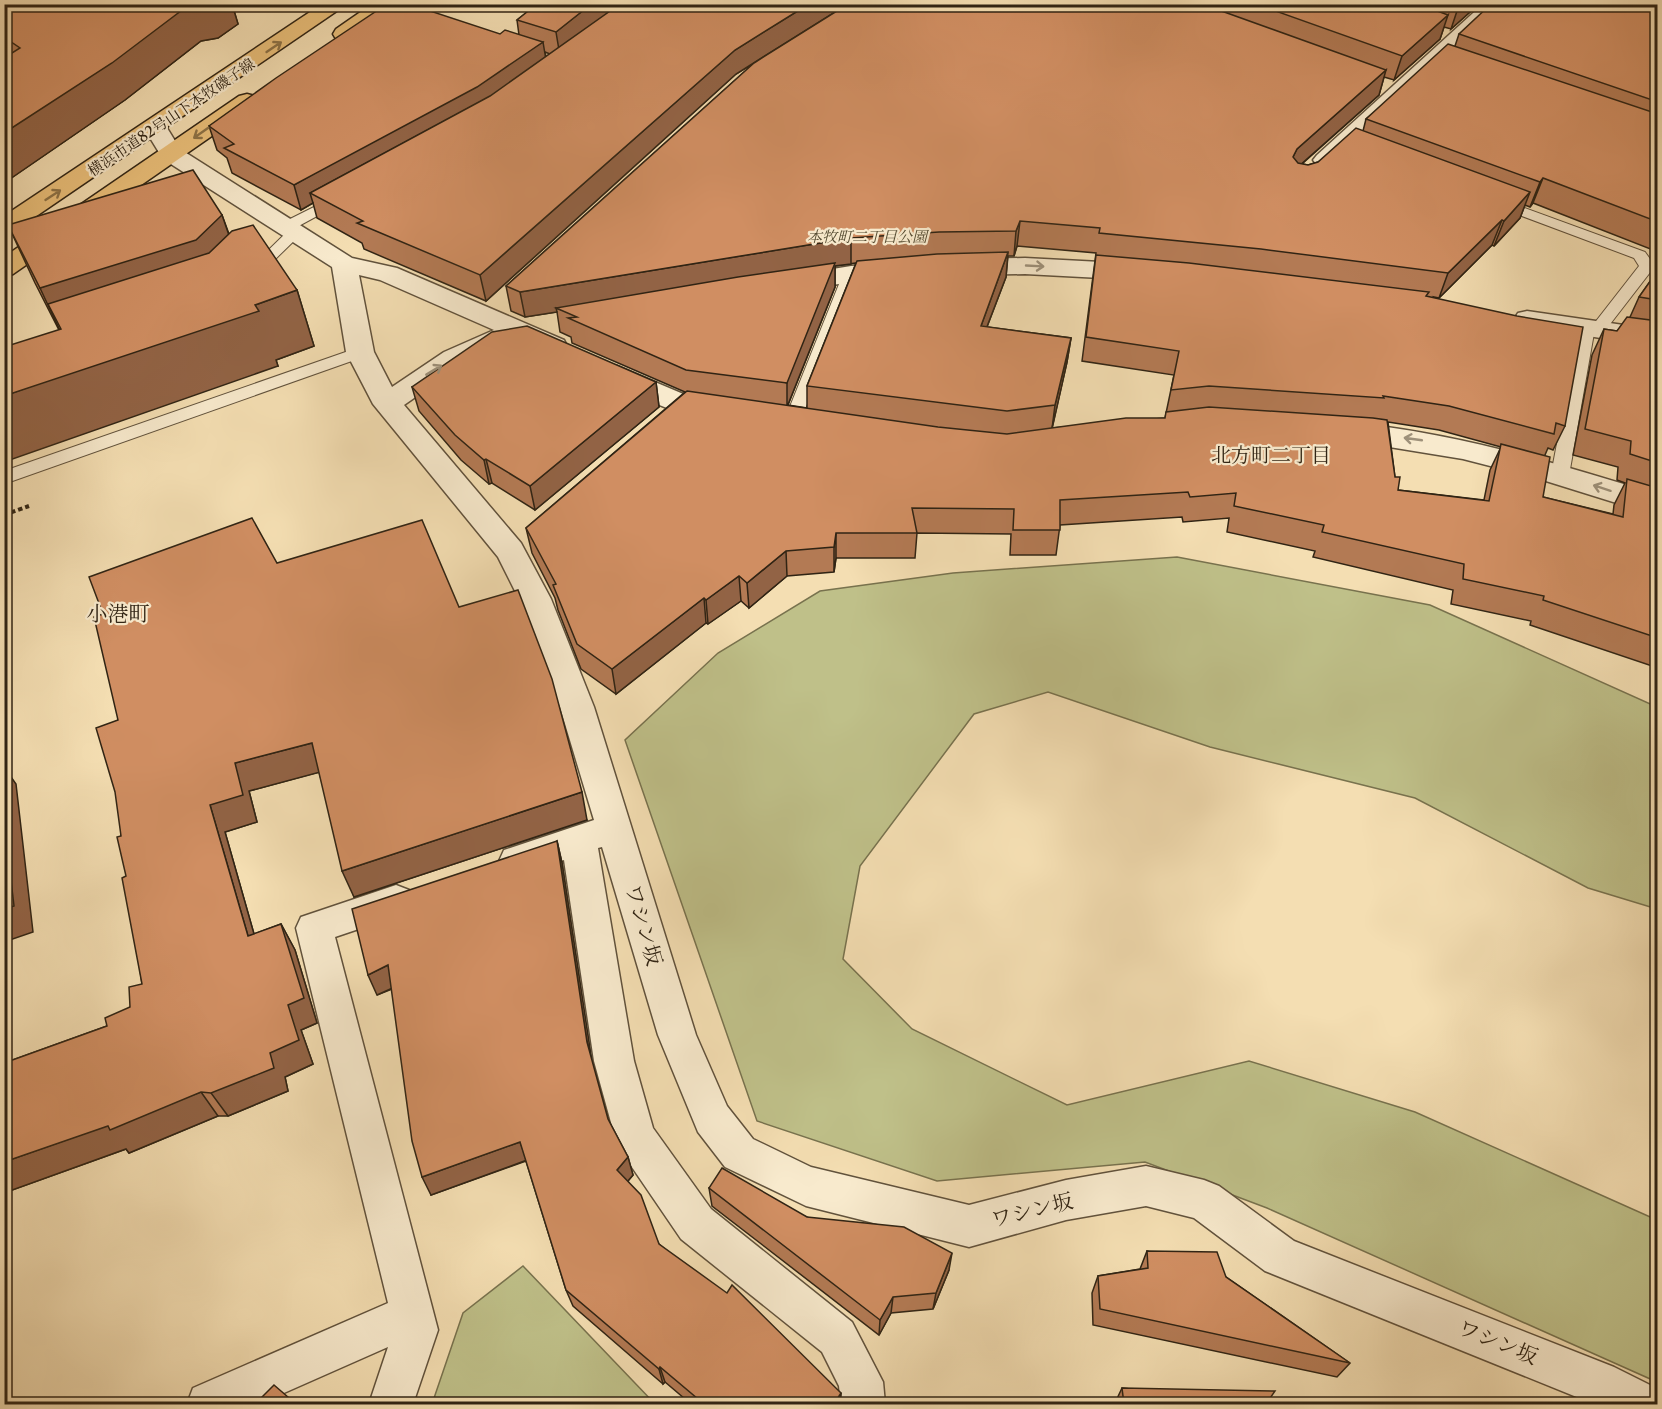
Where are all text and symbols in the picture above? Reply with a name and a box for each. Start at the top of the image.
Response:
one-way arrow [266,41,283,54]
street label: 横浜市道82号山下本牧磯子線 [84,54,258,180]
one-way arrow [193,127,209,139]
one-way arrow [45,189,62,202]
park label: 本牧町二丁目公園 [807,227,930,246]
one-way arrow [1024,261,1044,272]
one-way arrow [425,363,442,375]
one-way arrow [1404,434,1424,445]
district label: 北方町二丁目 [1211,443,1331,467]
one-way arrow [1593,482,1612,493]
district label: 小港町 [87,601,150,626]
street label: ワシン坂 [620,881,668,969]
street label: ワシン坂 [988,1188,1076,1232]
street label: ワシン坂 [1455,1315,1541,1369]

